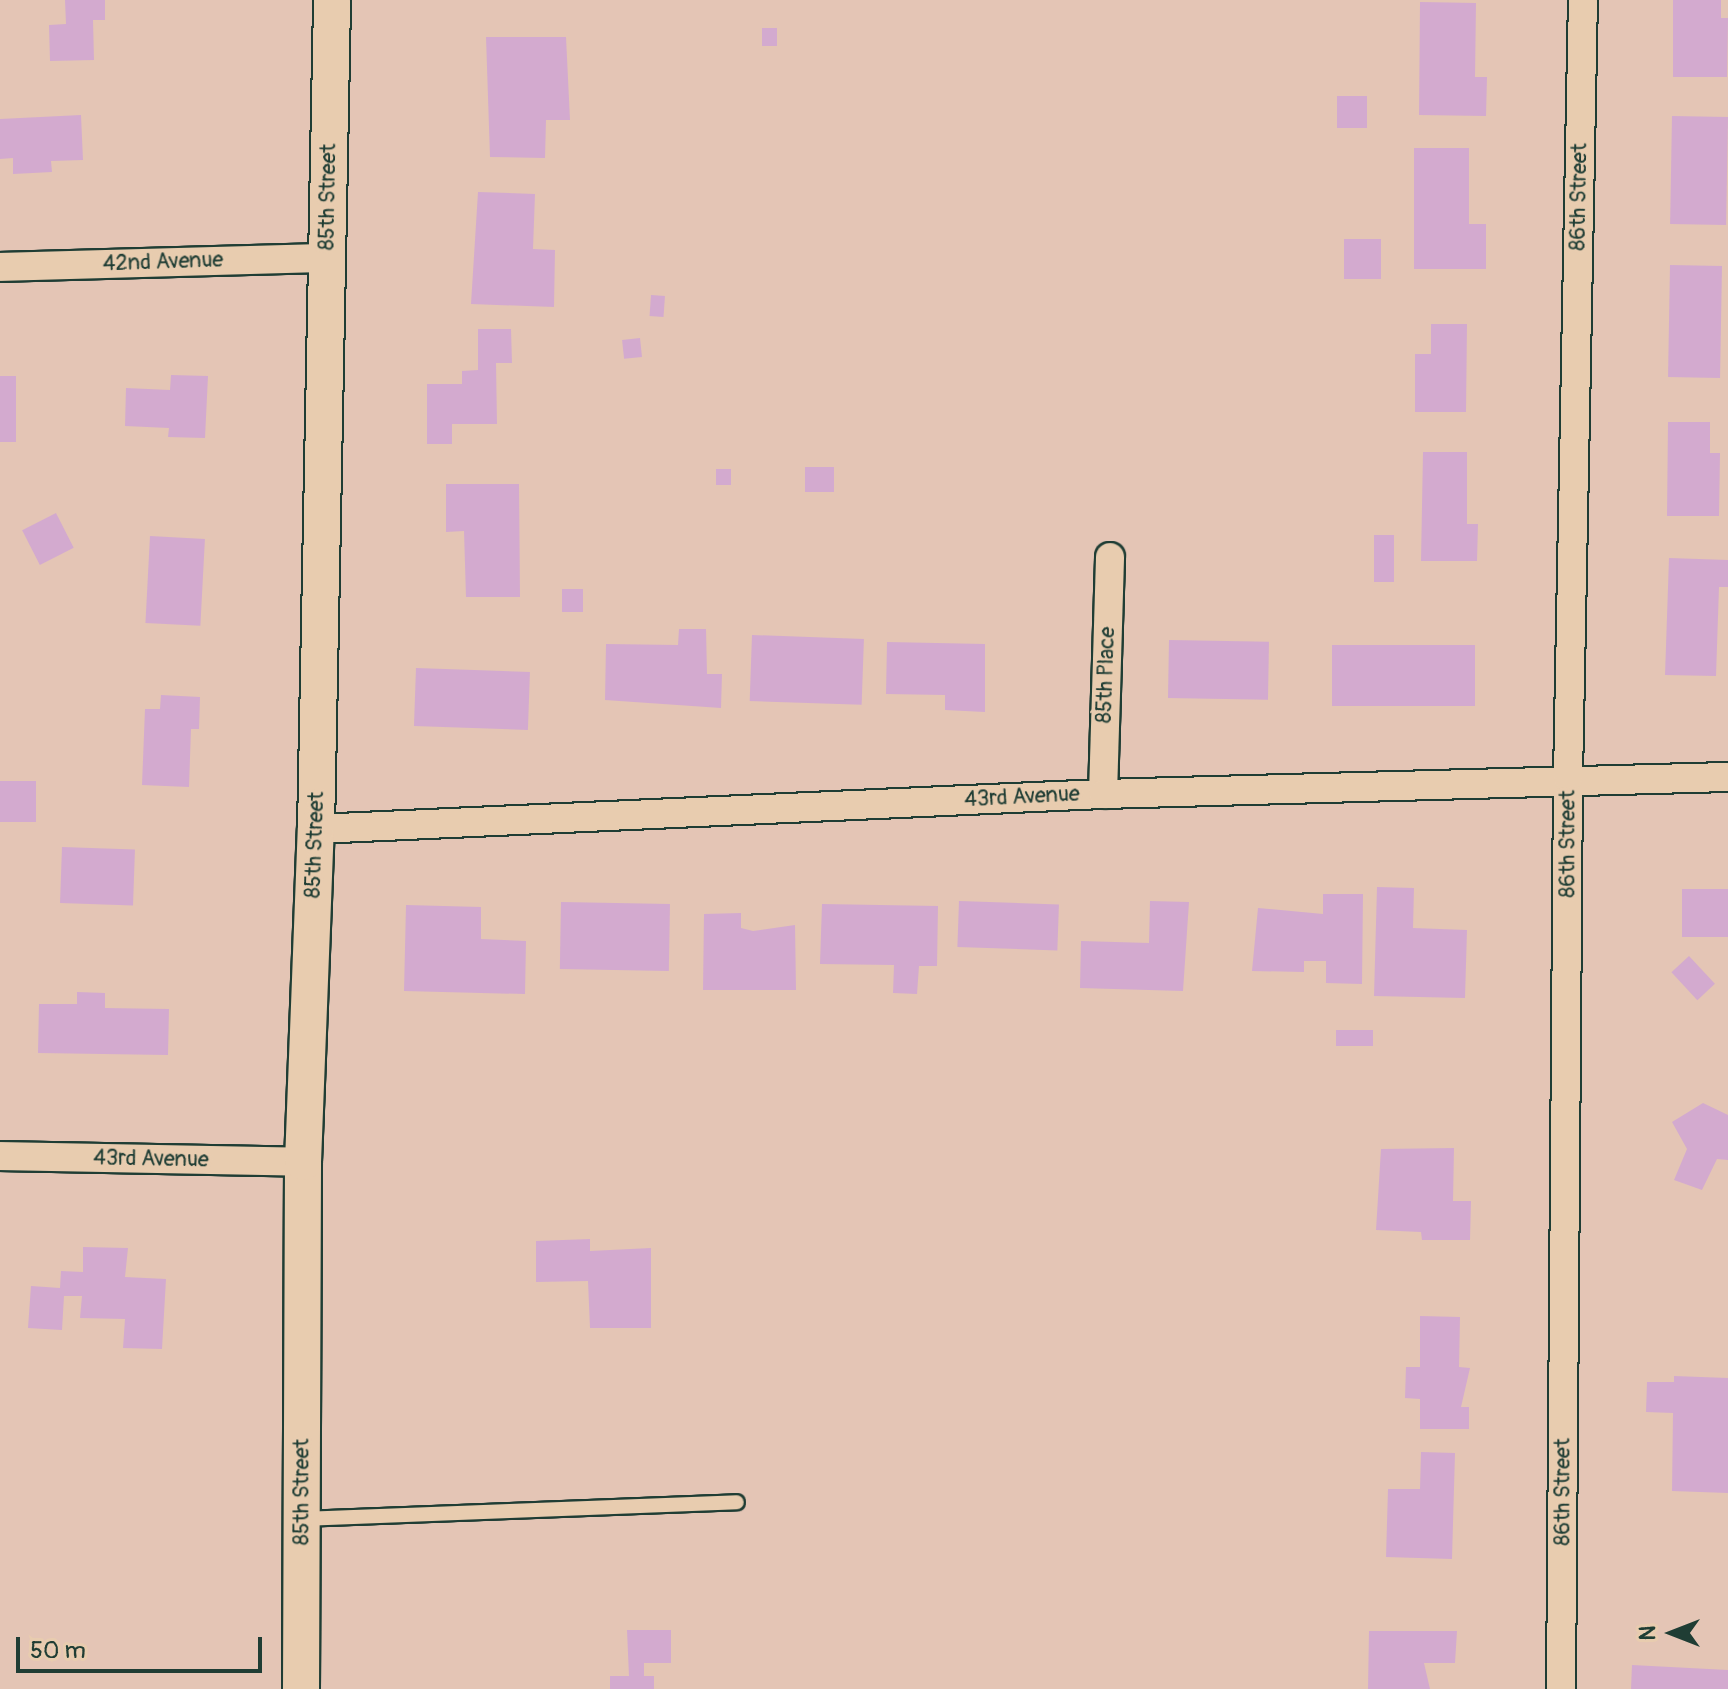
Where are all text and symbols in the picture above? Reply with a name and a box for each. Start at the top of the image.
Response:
street label: 85th Street [314,143,342,251]
street label: 86th Street [1565,143,1593,251]
street label: 42nd Avenue [102,247,224,277]
street label: 85th Place [1091,626,1121,724]
street label: 43rd Avenue [964,781,1080,813]
street label: 86th Street [1555,790,1581,898]
street label: 85th Street [300,791,330,899]
street label: 43rd Avenue [93,1145,209,1173]
street label: 86th Street [1550,1438,1576,1546]
street label: 85th Street [289,1439,315,1545]
north arrow [1632,1593,1712,1673]
scale bar [20,1621,266,1671]
text: N [1634,1626,1662,1640]
text: 50 m [30,1636,86,1665]

